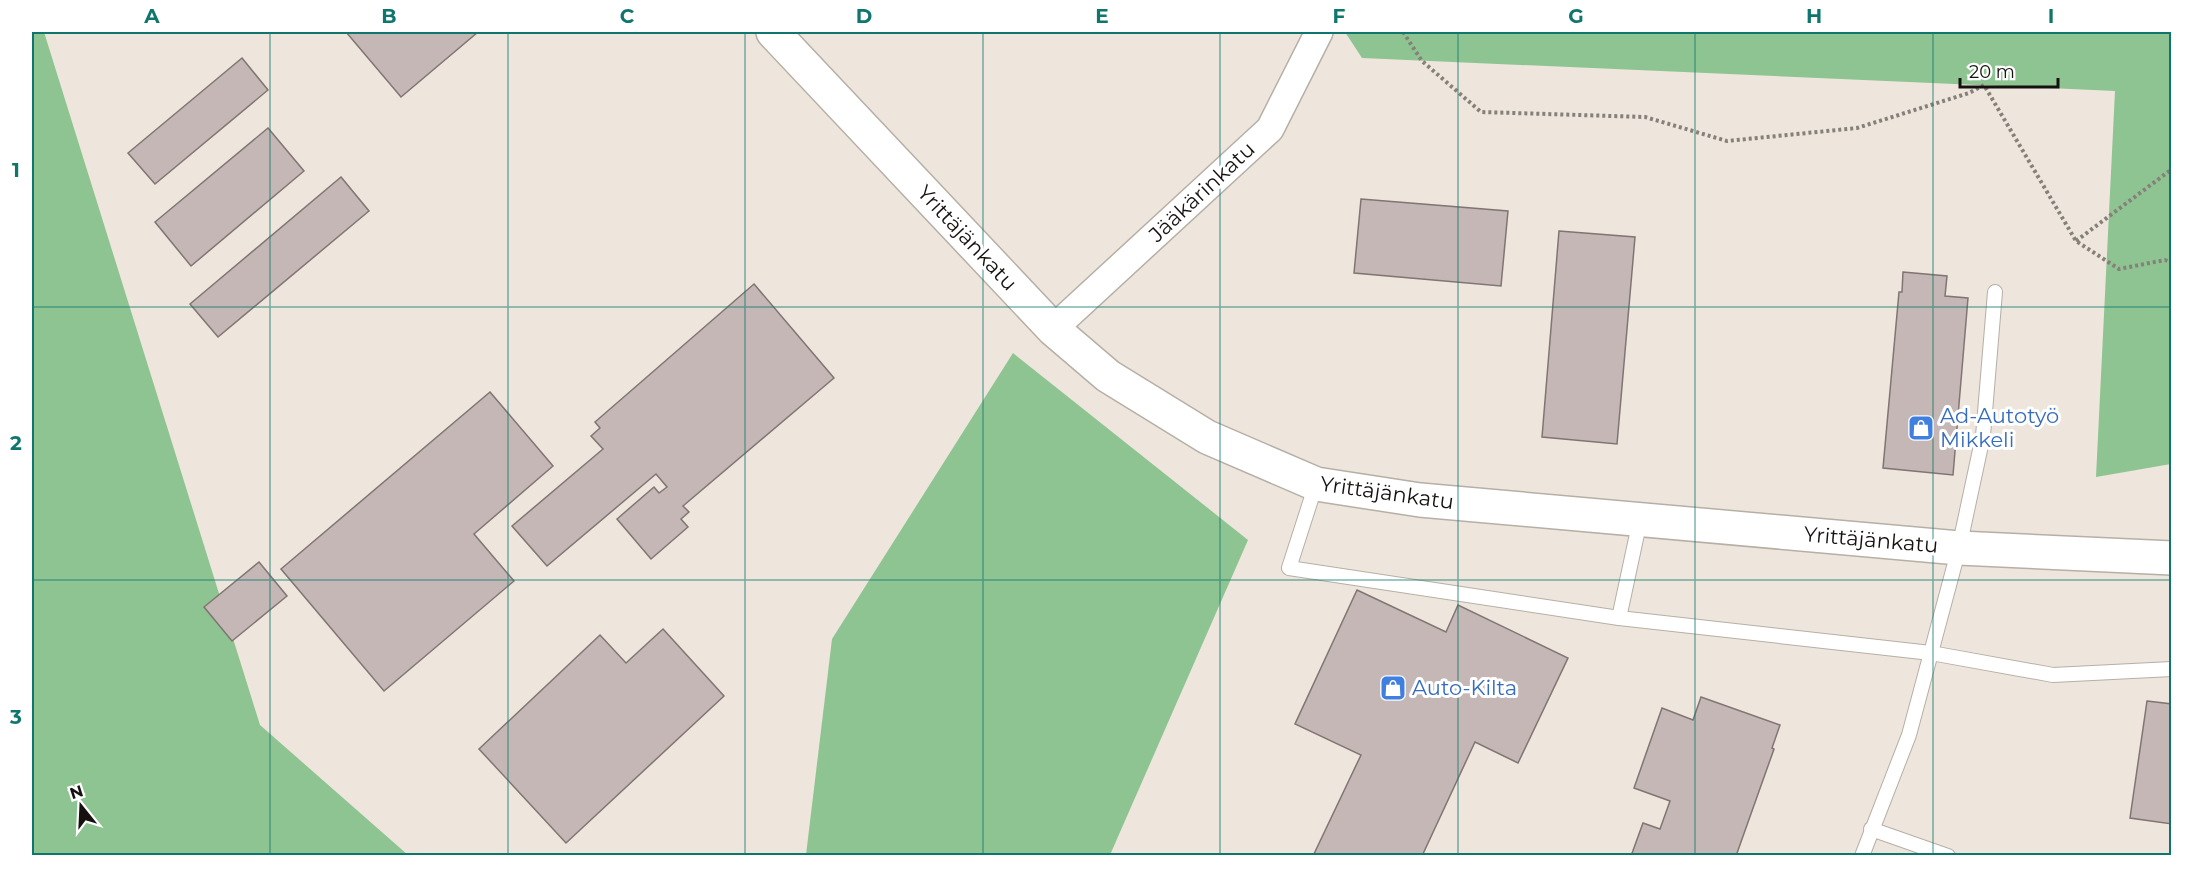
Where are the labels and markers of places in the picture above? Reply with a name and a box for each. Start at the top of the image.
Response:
place label: Ad-Autotyö Mikkeli [1940,403,2059,452]
shop icon: Ad-Autotyö Mikkeli [1906,413,1936,443]
shop icon: Auto-Kilta [1378,673,1408,703]
place label: Auto-Kilta [1412,675,1517,700]

